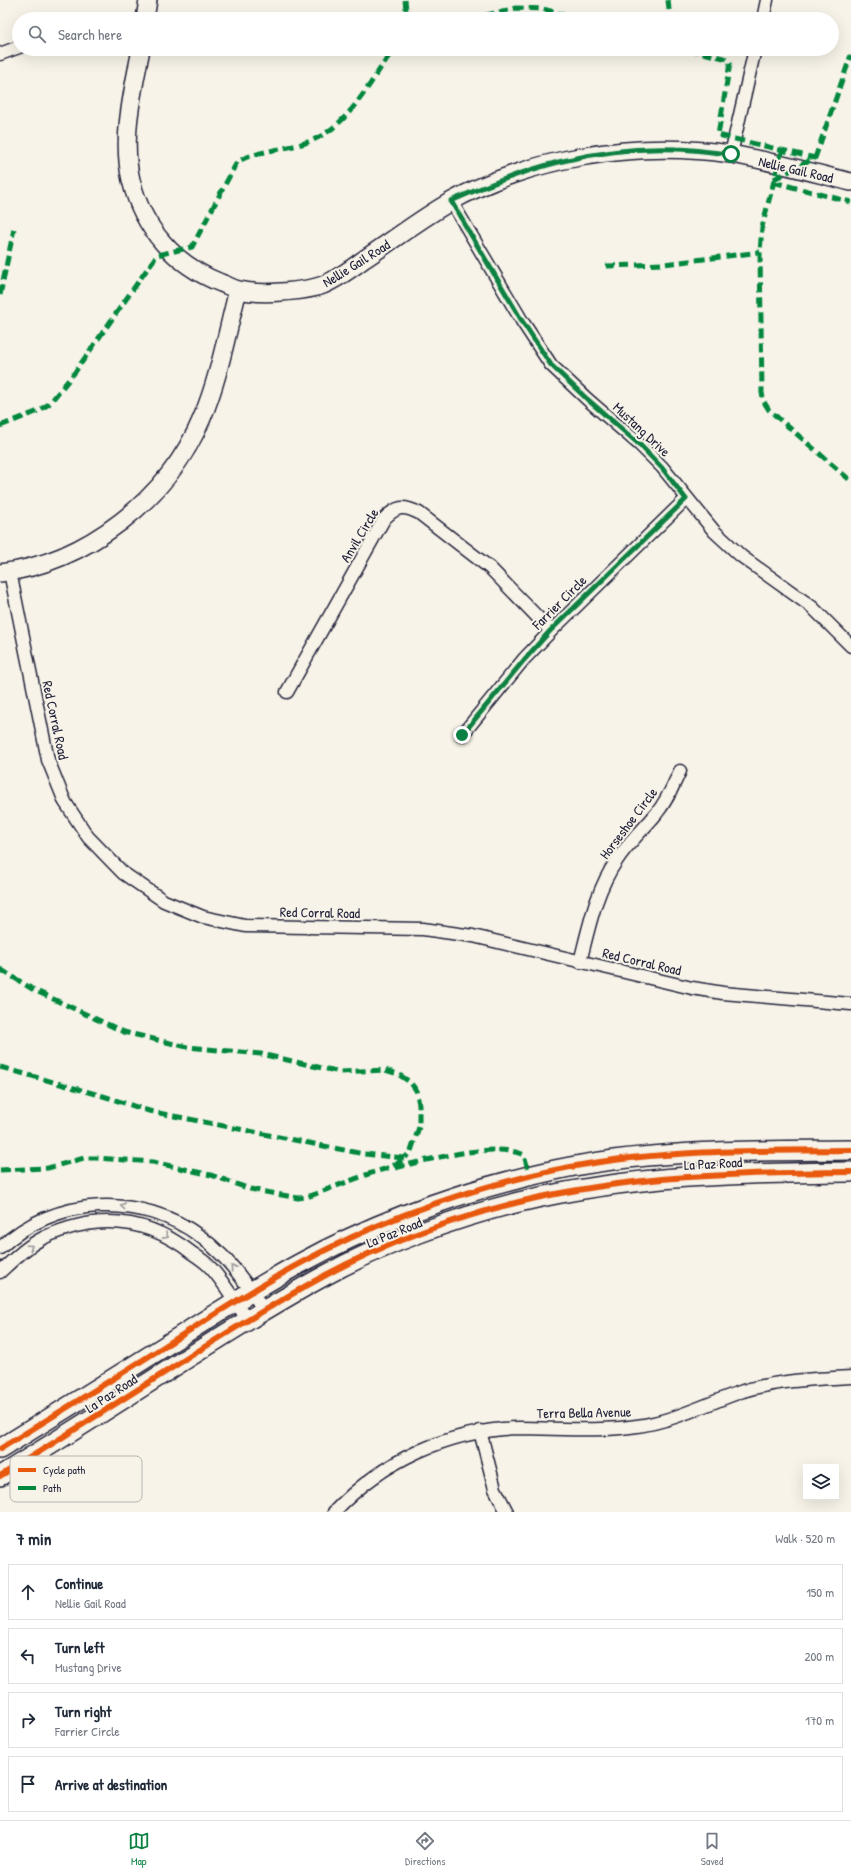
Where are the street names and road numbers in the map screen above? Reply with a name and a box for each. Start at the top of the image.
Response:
street label: Nellie Gail Road [757,151,836,187]
street label: Nellie Gail Road [319,234,394,291]
street label: Mustang Drive [609,398,675,461]
street label: Anvil Circle [335,504,383,566]
street label: Farrier Circle [527,570,591,634]
street label: Red Corral Road [38,679,74,762]
street label: Horseshoe Circle [595,783,661,863]
street label: Red Corral Road [280,902,361,922]
street label: Red Corral Road [601,943,684,979]
street label: La Paz Road [683,1152,743,1174]
street label: La Paz Road [363,1212,425,1252]
street label: La Paz Road [81,1369,141,1417]
street label: Terra Bella Avenue [537,1402,632,1422]

